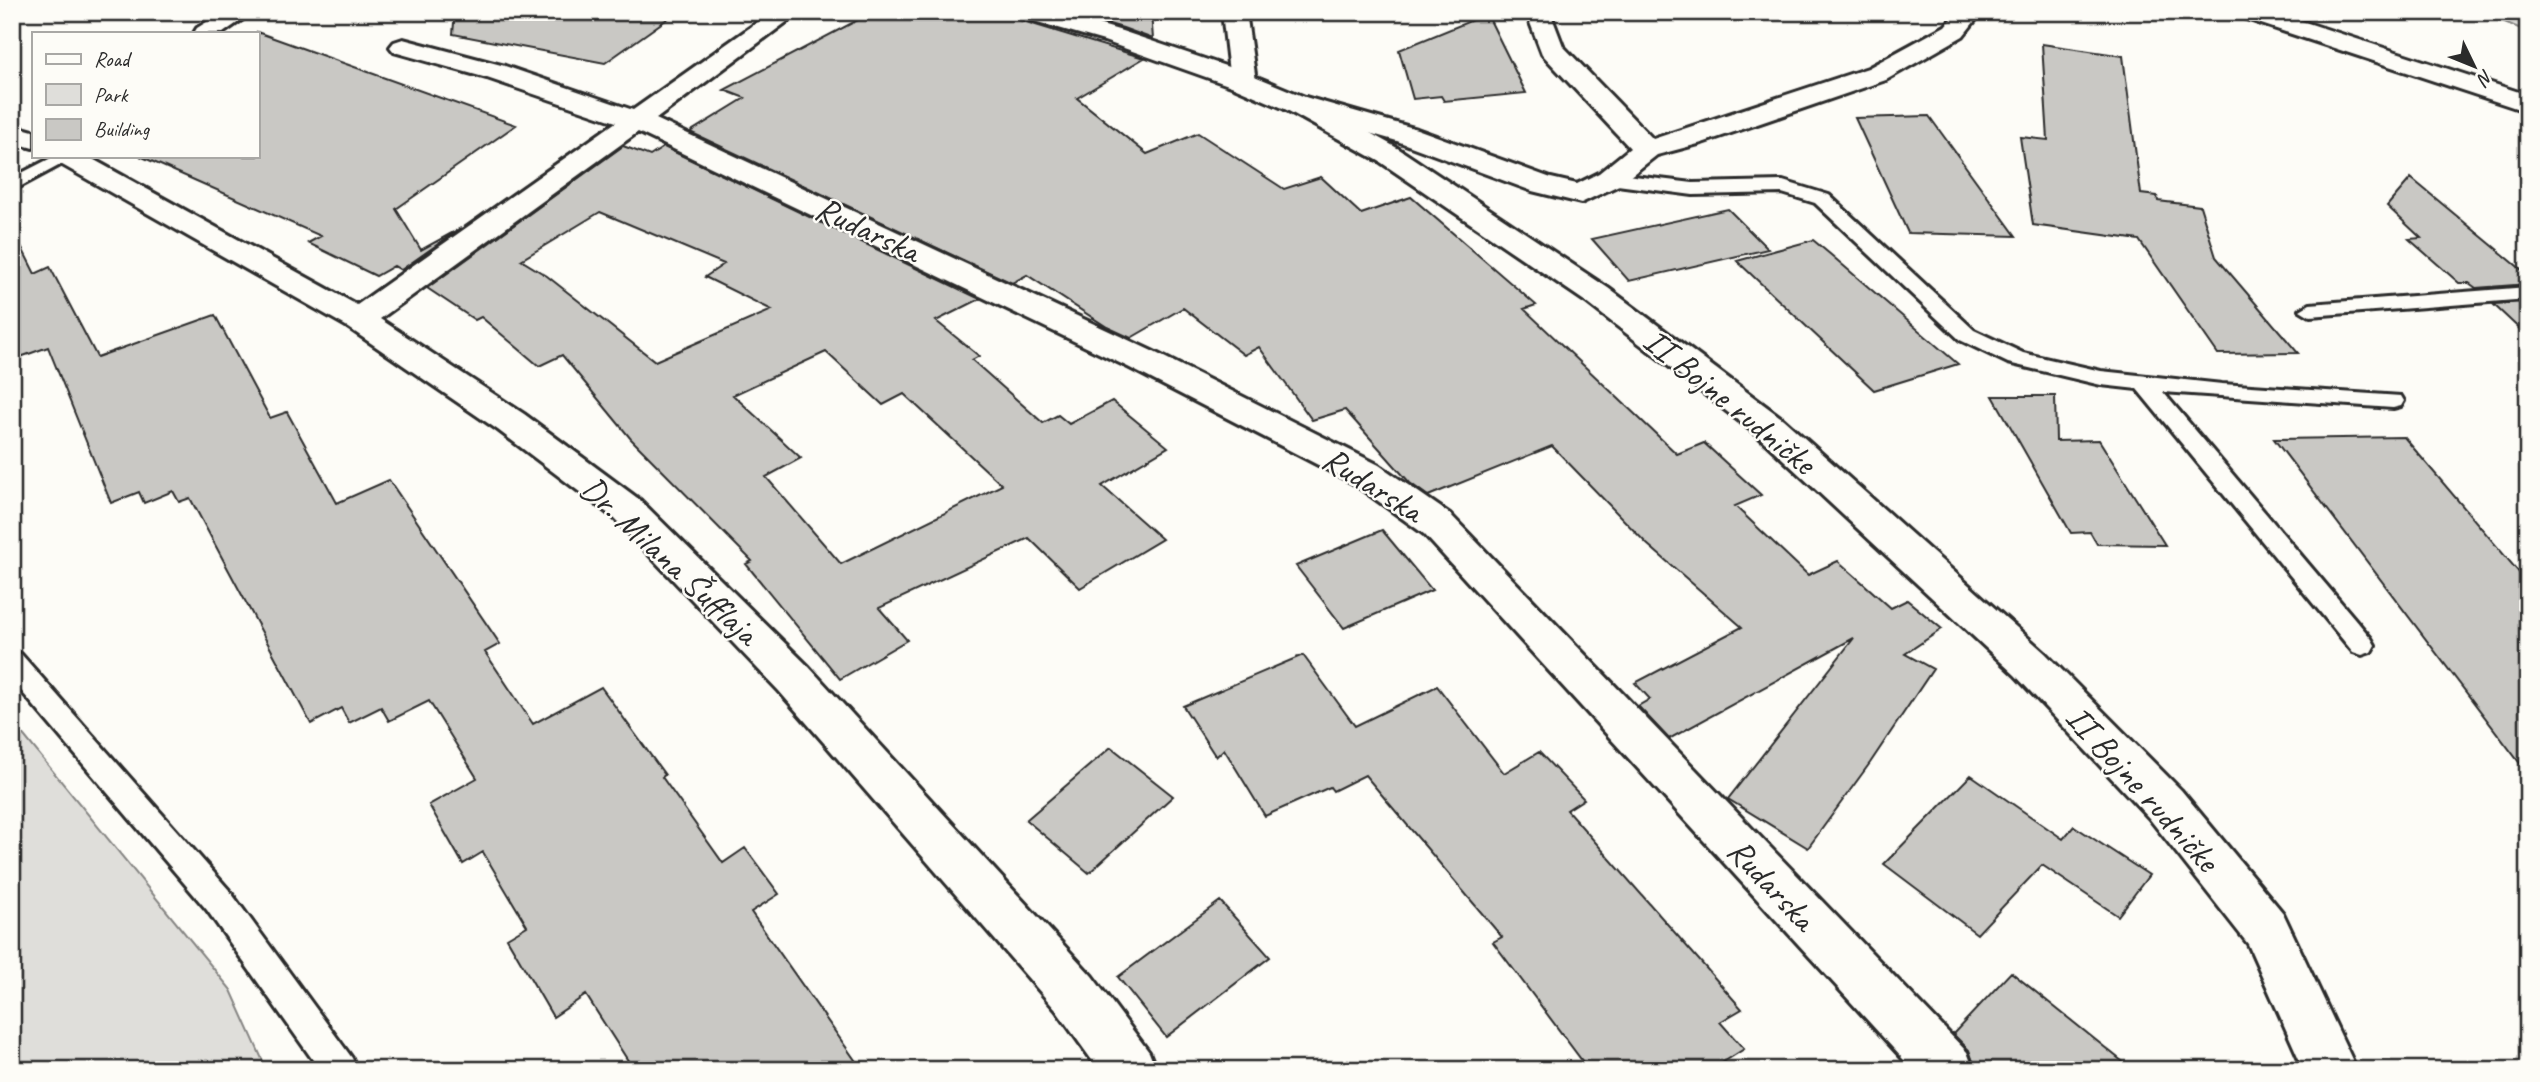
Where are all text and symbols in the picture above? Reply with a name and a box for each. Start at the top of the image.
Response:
legend [32,32,259,158]
north arrow [2438,32,2508,102]
text: Road [94,46,133,72]
text: N [2471,64,2498,92]
text: Park [94,82,129,108]
text: Building [94,116,151,142]
street label: Rudarska [808,186,930,274]
street label: II Bojne rudničke [1634,318,1827,486]
street label: Rudarska [1314,436,1434,534]
street label: Dr. Milana Šufflaja [571,466,770,656]
street label: II Bojne rudničke [2056,696,2231,883]
street label: Rudarska [1718,829,1827,942]

